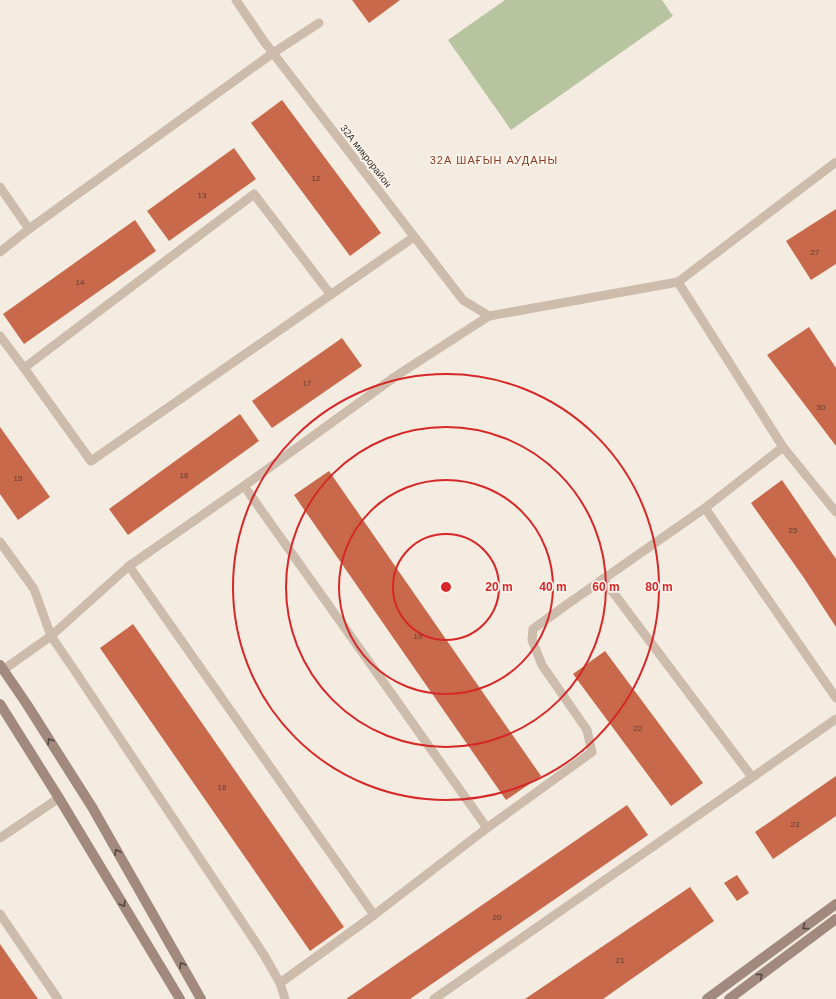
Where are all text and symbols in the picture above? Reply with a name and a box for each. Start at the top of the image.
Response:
street label: 32А микрорайон [338,123,394,189]
district label: 32А ШАҒЫН АУДАНЫ [430,154,558,166]
house number: 12 [312,174,321,183]
house number: 13 [198,191,207,200]
house number: 27 [811,248,820,257]
house number: 14 [76,278,85,287]
house number: 17 [303,379,312,388]
house number: 30 [817,403,826,412]
house number: 16 [180,471,189,480]
house number: 15 [14,474,23,483]
house number: 25 [789,526,798,535]
centre of rings [439,580,453,594]
text: 20 m [485,580,513,594]
text: 40 m [539,580,567,594]
text: 60 m [592,580,620,594]
text: 80 m [645,580,673,594]
house number: 19 [414,632,423,641]
house number: 22 [634,724,643,733]
one-way arrow [47,738,55,745]
house number: 18 [218,783,227,792]
house number: 23 [791,820,800,829]
one-way arrow [115,849,122,856]
one-way arrow [118,900,125,907]
house number: 20 [493,913,502,922]
one-way arrow [802,923,809,930]
house number: 21 [616,956,625,965]
one-way arrow [179,962,186,969]
one-way arrow [755,974,762,981]

